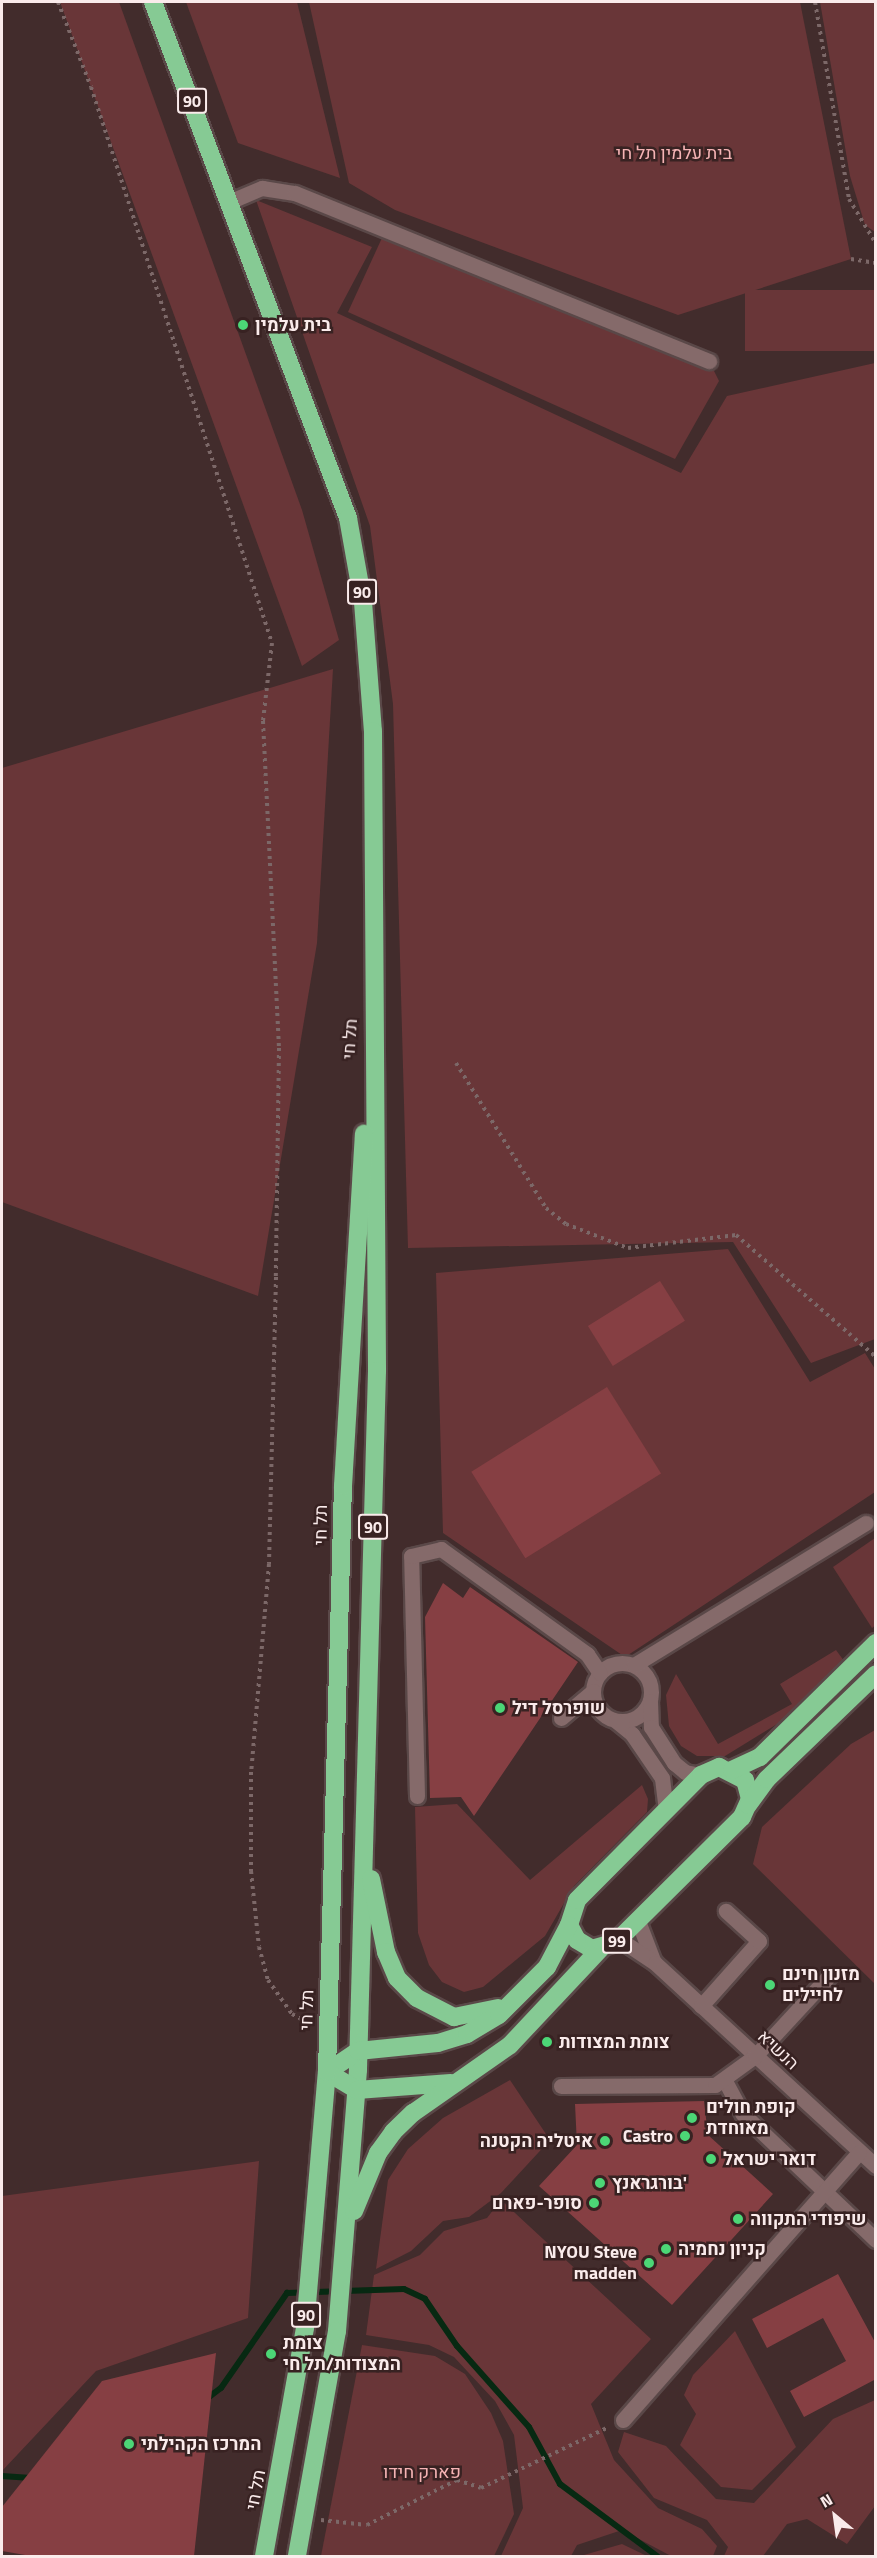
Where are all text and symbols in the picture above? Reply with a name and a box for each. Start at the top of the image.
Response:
road number: 90 [177,88,207,114]
park label: בית עלמין תל חי [616,142,732,164]
place label: בית עלמין [255,314,331,336]
marker: בית עלמין [236,318,250,332]
road number: 90 [347,579,377,605]
street label: תל חי [338,1018,362,1060]
street label: תל חי [310,1504,332,1546]
road number: 90 [358,1514,388,1540]
place label: שופרסל דיל [512,1697,605,1719]
marker: שופרסל דיל [493,1701,507,1715]
road number: 99 [602,1928,632,1954]
place label: מזנון חינם לחיילים [782,1964,860,2006]
marker: מזנון חינם לחיילים [763,1978,777,1992]
street label: תל חי [295,1989,319,2031]
street label: הנשיא [753,2026,803,2074]
place label: צומת המצודות [559,2031,670,2053]
marker: צומת המצודות [540,2035,554,2049]
place label: קופת חולים מאוחדת [706,2097,796,2140]
marker: קופת חולים מאוחדת [683,2109,701,2127]
place label: Castro [623,2125,673,2147]
marker: Castro [678,2129,692,2143]
place label: איטליה הקטנה [480,2130,593,2152]
marker: איטליה הקטנה [598,2134,612,2148]
place label: דואר ישראל [723,2148,816,2170]
marker: דואר ישראל [704,2152,718,2166]
place label: בורגראנץ' [612,2172,687,2194]
marker: בורגראנץ' [593,2176,607,2190]
place label: סופר-פארם [492,2192,582,2214]
marker: סופר-פארם [587,2196,601,2210]
place label: שיפודי התקווה [750,2208,867,2230]
marker: שיפודי התקווה [731,2212,745,2226]
place label: קניון נחמיה [678,2238,766,2260]
place label: NYOU Steve madden [544,2242,637,2284]
marker: קניון נחמיה [659,2242,673,2256]
marker: NYOU Steve madden [642,2256,656,2270]
road number: 90 [291,2302,321,2328]
place label: צומת המצודות/תל חי [283,2333,401,2376]
marker: צומת המצודות/תל חי [264,2347,278,2361]
place label: המרכז הקהילתי [141,2433,261,2455]
marker: המרכז הקהילתי [122,2437,136,2451]
park label: פארק חידו [383,2461,461,2483]
street label: תל חי [242,2468,270,2512]
north arrow [805,2486,865,2546]
text: N [816,2487,837,2513]

